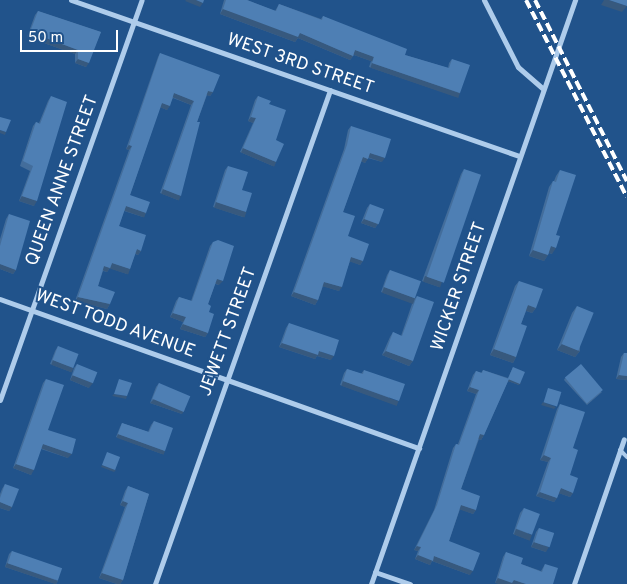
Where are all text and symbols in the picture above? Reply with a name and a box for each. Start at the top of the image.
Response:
scale bar [22,20,120,52]
text: 50 m [28,29,63,48]
street label: WEST 3RD STREET [223,30,377,100]
street label: QUEEN ANNE STREET [22,92,104,270]
street label: WICKER STREET [428,220,492,354]
street label: JEWETT STREET [196,264,262,400]
street label: WEST TODD AVENUE [31,286,199,364]

